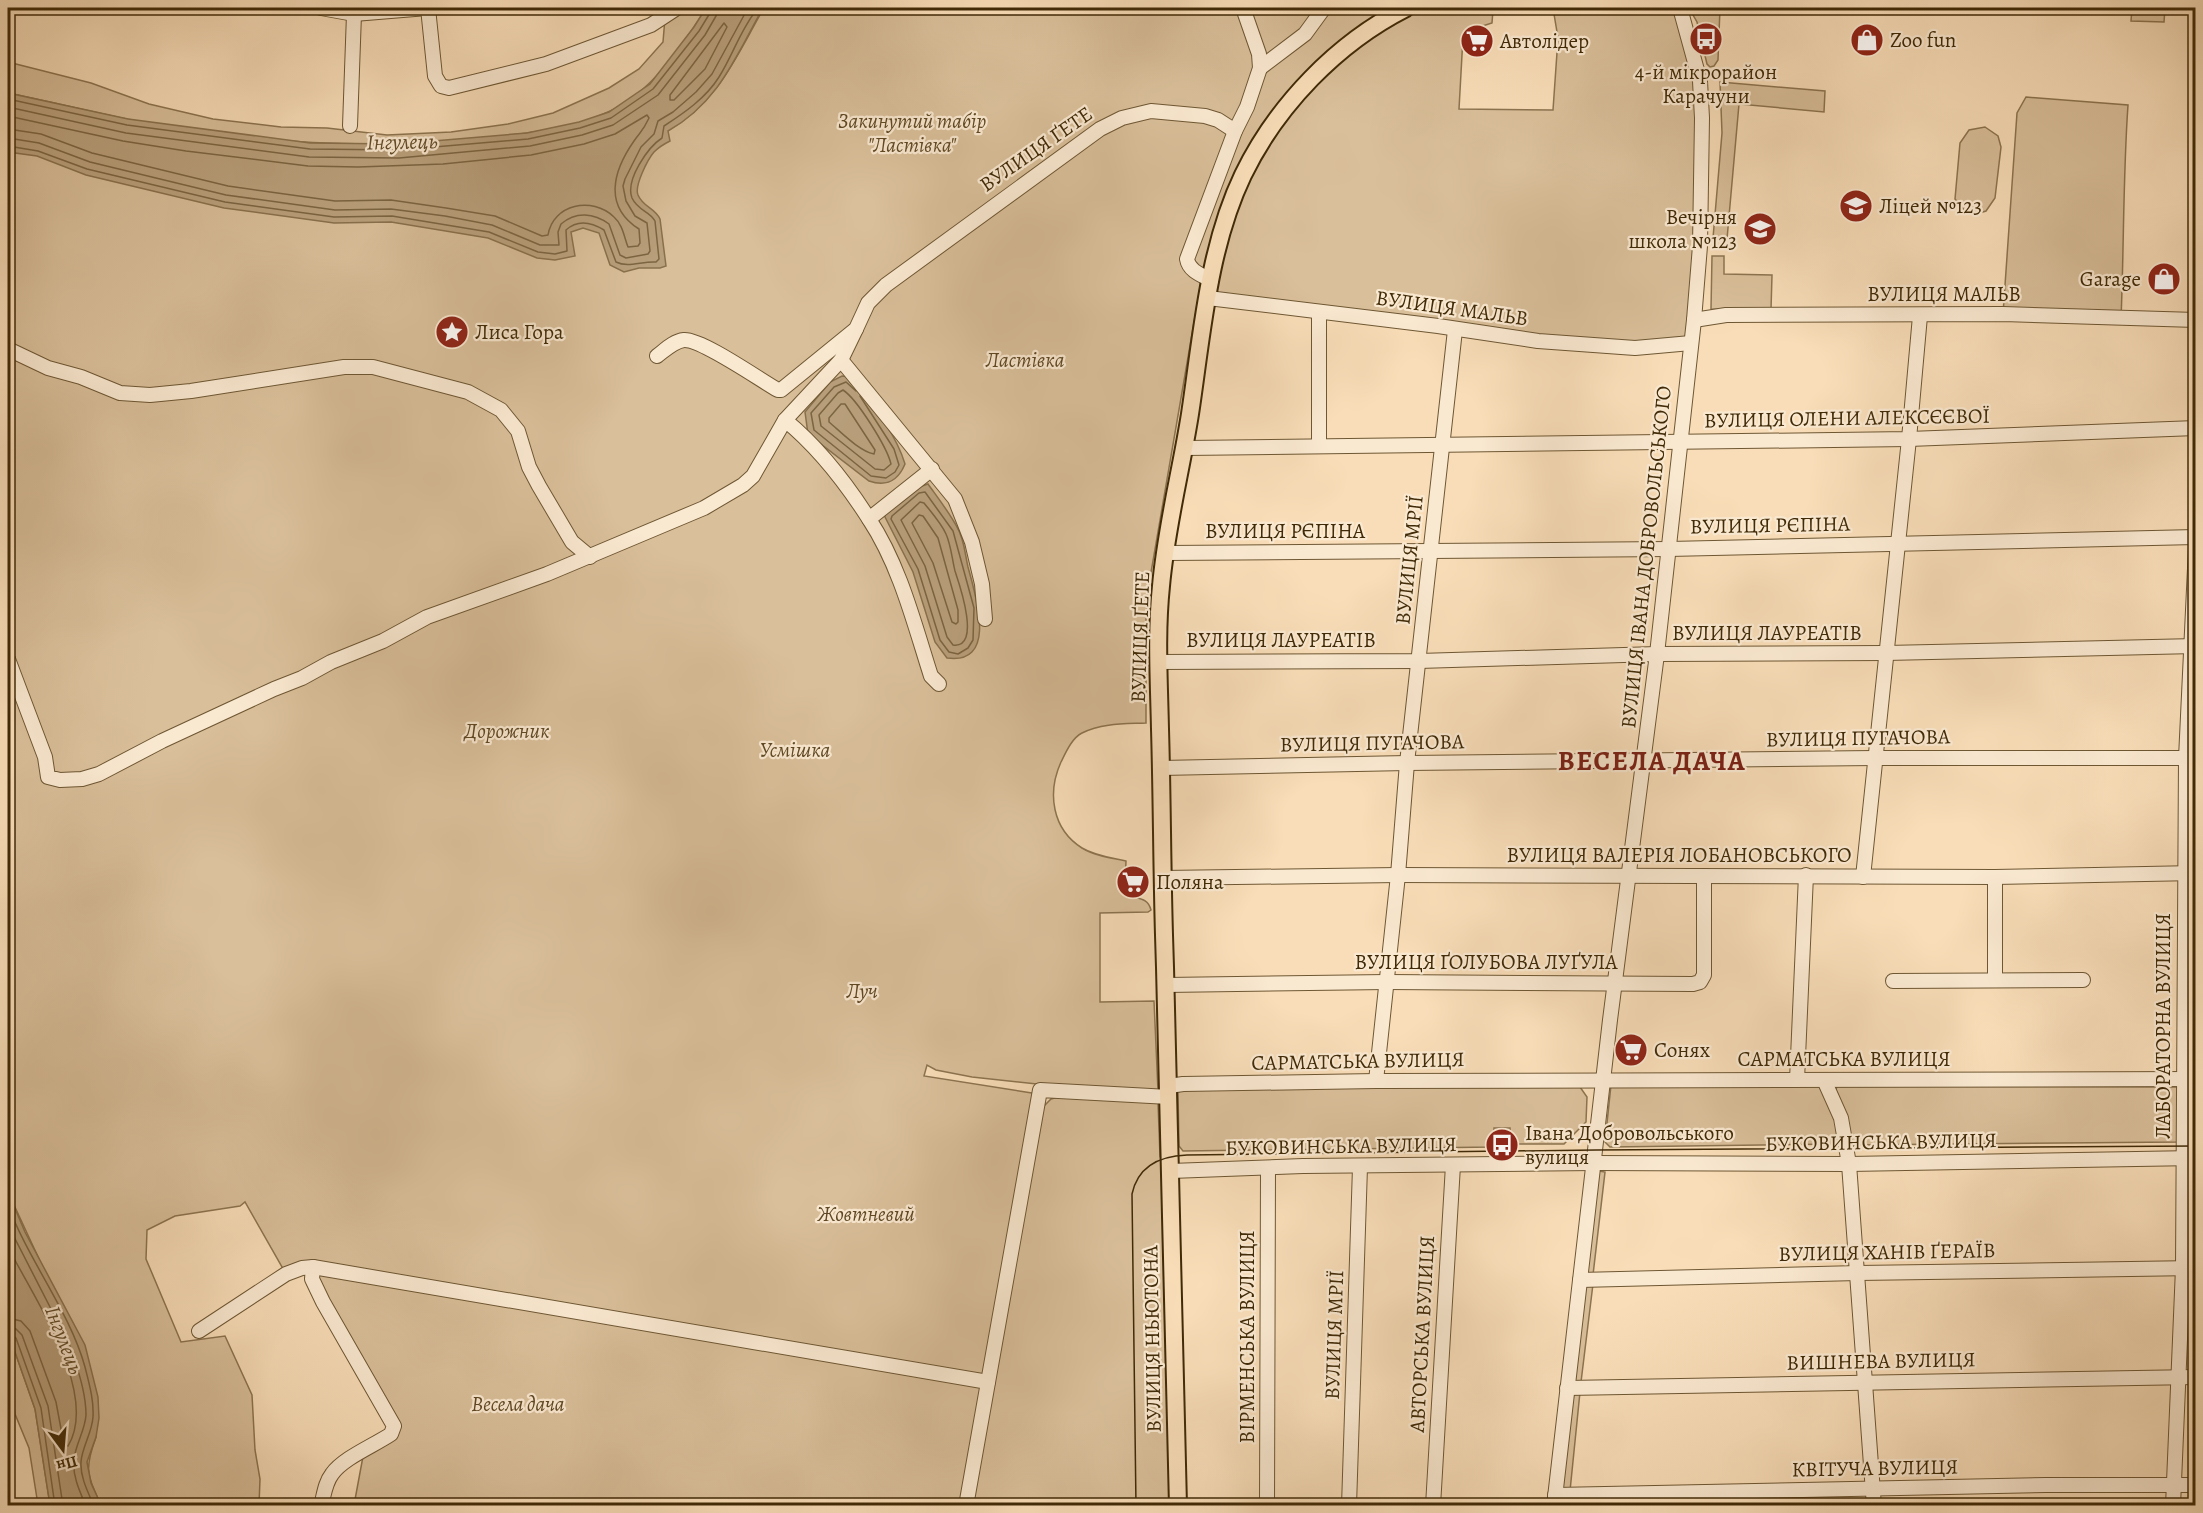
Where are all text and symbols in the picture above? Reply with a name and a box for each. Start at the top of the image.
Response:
bus stop icon: 4-й мікрорайон Карачуни [1688,21,1724,57]
shop icon: Zoo fun [1849,22,1885,58]
supermarket icon: Автолідер [1459,23,1495,59]
place label: Zoo fun [1890,26,1956,54]
place label: Автолідер [1499,27,1589,55]
place label: 4-й мікрорайон Карачуни [1635,58,1777,110]
street label: ВУЛИЦЯ ҐЕТЕ [974,100,1098,198]
park label: Закинутий табір "Ластівка" [838,107,987,159]
water label: Інгулець [366,126,438,158]
school or university icon: Ліцей №123 [1838,188,1874,224]
place label: Ліцей №123 [1879,192,1982,220]
place label: Вечірня школа №123 [1629,203,1737,255]
school or university icon: Вечірня школа №123 [1742,211,1778,247]
shop icon: Garage [2146,261,2182,297]
place label: Garage [2080,265,2141,293]
street label: ВУЛИЦЯ МАЛЬВ [1867,280,2021,308]
street label: ВУЛИЦЯ МАЛЬВ [1374,283,1530,333]
place icon: Лиса Гора [434,314,470,350]
place label: Лиса Гора [475,318,564,346]
park label: Ластівка [985,346,1065,374]
street label: ВУЛИЦЯ ІВАНА ДОБРОВОЛЬСЬКОГО [1614,384,1678,730]
street label: ВУЛИЦЯ ОЛЕНИ АЛЕКСЄЄВОЇ [1704,402,1990,434]
street label: ВУЛИЦЯ МРІЇ [1388,494,1430,626]
street label: ВУЛИЦЯ РЄПІНА [1690,510,1851,540]
street label: ВУЛИЦЯ РЄПІНА [1205,517,1366,545]
street label: ВУЛИЦЯ ҐЕТЕ [1124,571,1156,703]
street label: ВУЛИЦЯ ЛАУРЕАТІВ [1672,619,1862,647]
street label: ВУЛИЦЯ ЛАУРЕАТІВ [1186,626,1376,654]
park label: Дорожник [463,717,549,745]
street label: ВУЛИЦЯ ПУГАЧОВА [1766,722,1951,754]
street label: ВУЛИЦЯ ПУГАЧОВА [1280,727,1465,759]
park label: Усмішка [760,736,831,764]
district label: ВЕСЕЛА ДАЧА [1558,743,1746,779]
street label: ВУЛИЦЯ ВАЛЕРІЯ ЛОБАНОВСЬКОГО [1506,841,1852,869]
supermarket icon: Поляна [1115,864,1151,900]
place label: Поляна [1156,868,1224,896]
street label: ЛАБОРАТОРНА ВУЛИЦЯ [2149,913,2177,1139]
street label: ВУЛИЦЯ ҐОЛУБОВА ЛУҐУЛА [1355,948,1618,976]
park label: Луч [845,977,878,1005]
supermarket icon: Сонях [1613,1032,1649,1068]
place label: Сонях [1654,1036,1711,1064]
street label: САРМАТСЬКА ВУЛИЦЯ [1251,1045,1465,1077]
street label: САРМАТСЬКА ВУЛИЦЯ [1737,1045,1951,1073]
place label: Івана Добровольського вулиця [1525,1119,1734,1171]
street label: БУКОВИНСЬКА ВУЛИЦЯ [1765,1126,1997,1158]
bus stop icon: Івана Добровольського вулиця [1484,1127,1520,1163]
street label: БУКОВИНСЬКА ВУЛИЦЯ [1225,1130,1457,1162]
park label: Жовтневий [816,1200,915,1228]
street label: ВІРМЕНСЬКА ВУЛИЦЯ [1233,1230,1261,1444]
street label: АВТОРСЬКА ВУЛИЦЯ [1403,1235,1441,1434]
street label: ВУЛИЦЯ ХАНІВ ҐЕРАЇВ [1778,1236,1996,1268]
street label: ВУЛИЦЯ НЬЮТОНА [1136,1245,1168,1433]
street label: ВУЛИЦЯ МРІЇ [1318,1270,1350,1400]
water label: Інгулець [37,1301,91,1379]
street label: ВИШНЕВА ВУЛИЦЯ [1786,1345,1976,1377]
park label: Весела дача [471,1390,565,1418]
north arrow [33,1420,93,1480]
text: Пн [54,1450,80,1477]
street label: КВІТУЧА ВУЛИЦЯ [1791,1453,1959,1483]

